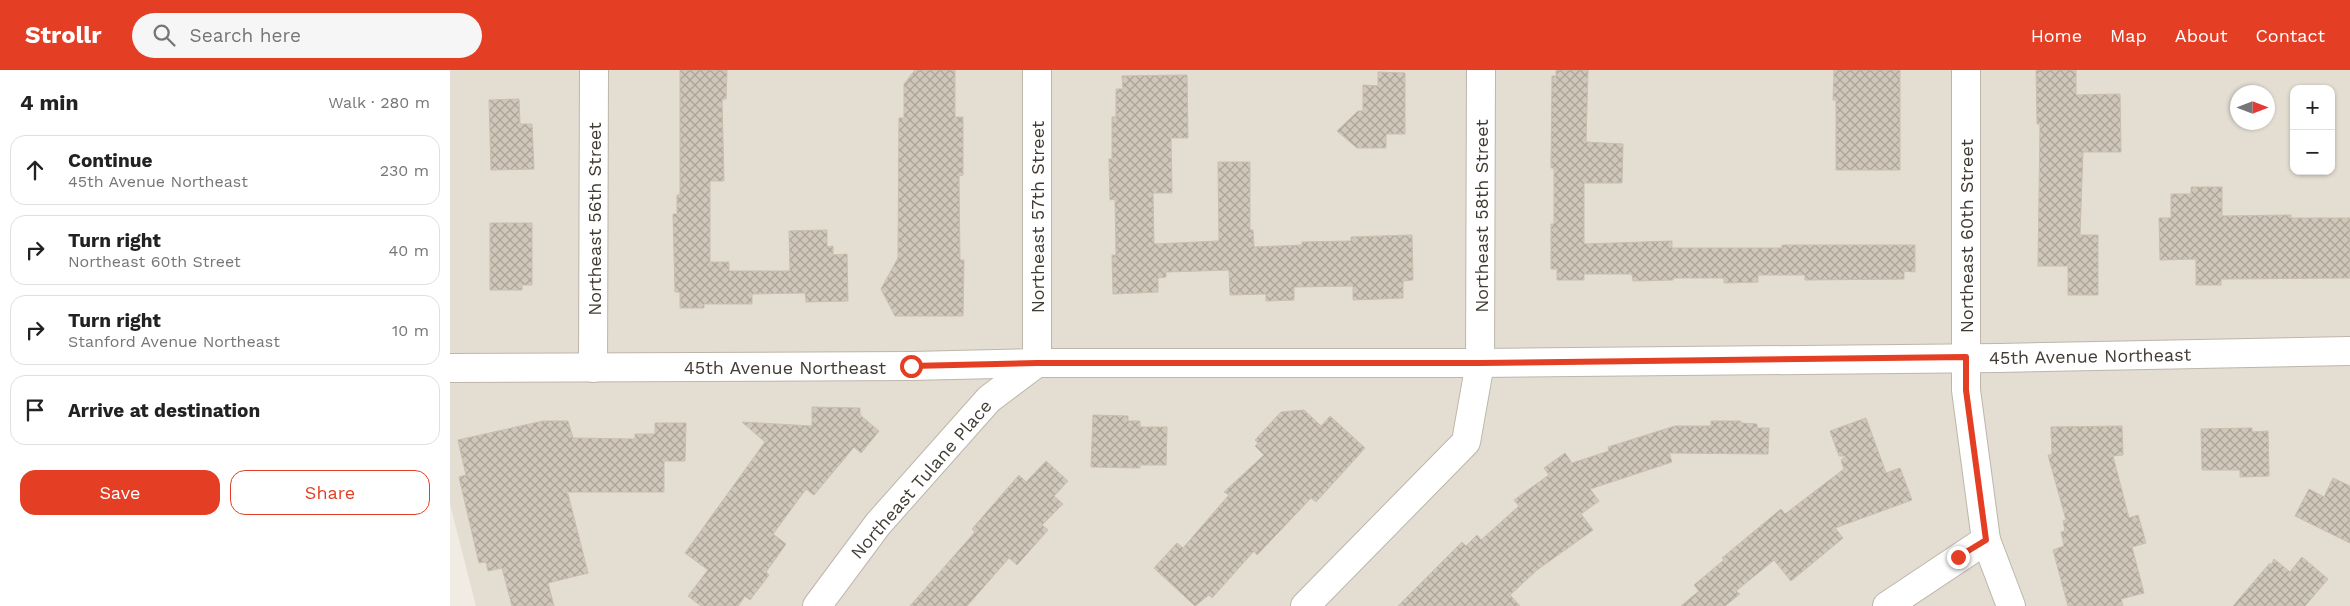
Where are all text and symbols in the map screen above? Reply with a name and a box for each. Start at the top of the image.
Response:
search box [132,13,482,58]
text: Strollr [25,21,102,49]
icon: search [150,21,178,49]
text: Search here [190,24,301,47]
text: Home [2031,25,2082,46]
text: Map [2110,25,2147,46]
text: About [2175,25,2227,46]
text: Contact [2255,25,2325,46]
north arrow [2230,85,2275,130]
map controls [2290,85,2335,175]
button: + [2290,85,2335,130]
text: 4 min [20,90,78,115]
text: Walk · 280 m [328,93,430,112]
street label: Northeast 58th Street [1471,119,1492,313]
street label: Northeast 57th Street [1027,120,1048,313]
street label: Northeast 56th Street [584,122,605,316]
button: − [2290,130,2335,175]
street label: Northeast 60th Street [1956,138,1977,333]
text: Continue [68,149,152,172]
icon: ahead [21,156,49,184]
text: 230 m [380,161,429,180]
text: 45th Avenue Northeast [68,172,248,191]
text: Turn right [68,229,161,252]
icon: right [21,236,49,264]
text: 40 m [389,241,429,260]
text: Northeast 60th Street [68,252,241,271]
text: Turn right [68,309,161,332]
icon: right [21,316,49,344]
text: 10 m [392,321,429,340]
text: Stanford Avenue Northeast [68,332,280,351]
street label: 45th Avenue Northeast [1989,344,2192,368]
route start [900,355,923,378]
street label: 45th Avenue Northeast [684,357,887,378]
street label: Northeast Tulane Place [846,395,996,563]
icon: arrive [21,396,49,424]
text: Arrive at destination [68,399,260,422]
button: Save [20,470,220,515]
button: Share [230,470,430,515]
route end [1947,546,1970,569]

